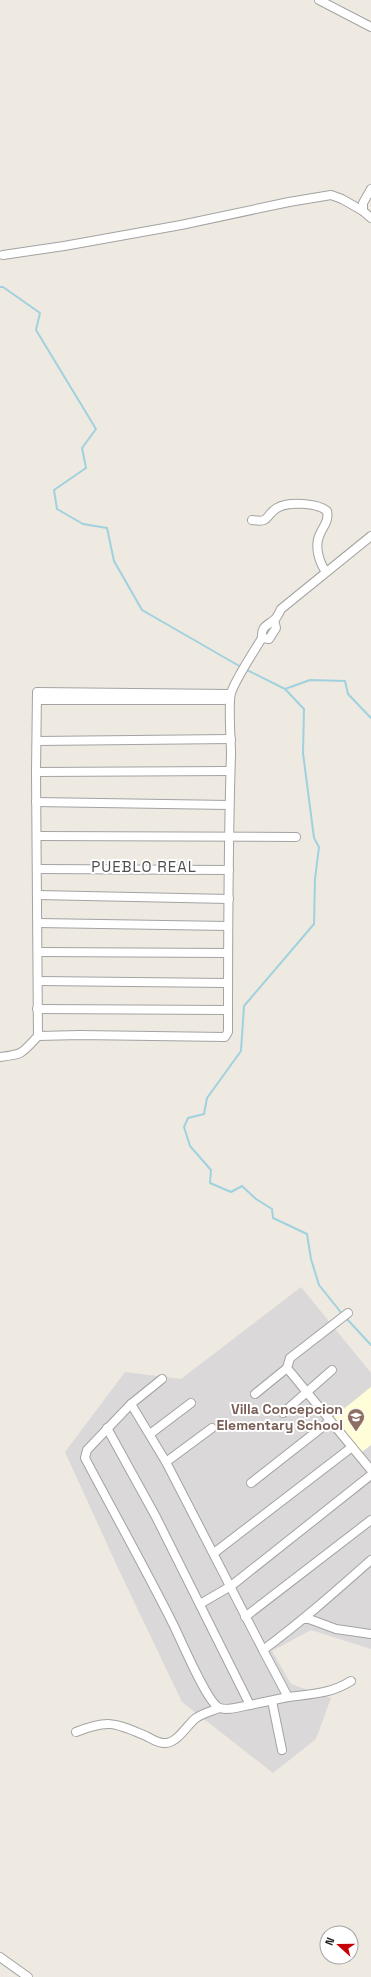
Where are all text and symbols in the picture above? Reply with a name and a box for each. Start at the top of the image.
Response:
district label: PUEBLO REAL [91,857,197,876]
place label: Villa Concepcion Elementary School [217,1400,343,1434]
school or university icon: Villa Concepcion Elementary School [346,1407,366,1432]
north arrow [319,1925,359,1965]
text: N [322,1935,338,1947]

